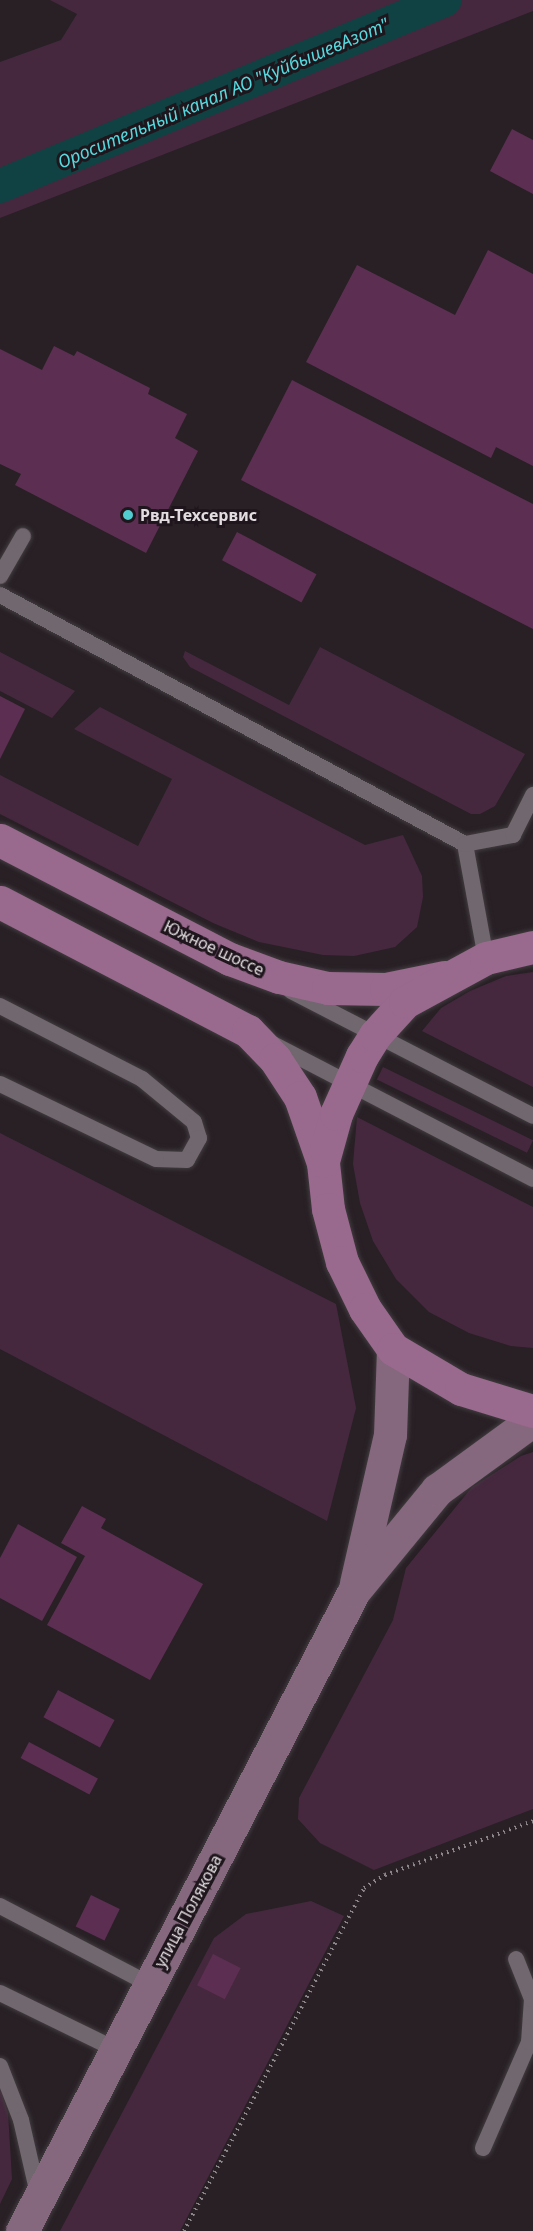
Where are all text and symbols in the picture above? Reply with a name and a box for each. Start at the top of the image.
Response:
water label: Оросительный канал АО "КуйбышевАзот" [54,13,392,173]
place label: Рвд-Техсервис [140,505,257,525]
marker: Рвд-Техсервис [121,508,135,522]
street label: Южное шоссе [161,916,267,980]
street label: улица Полякова [150,1851,226,1971]

